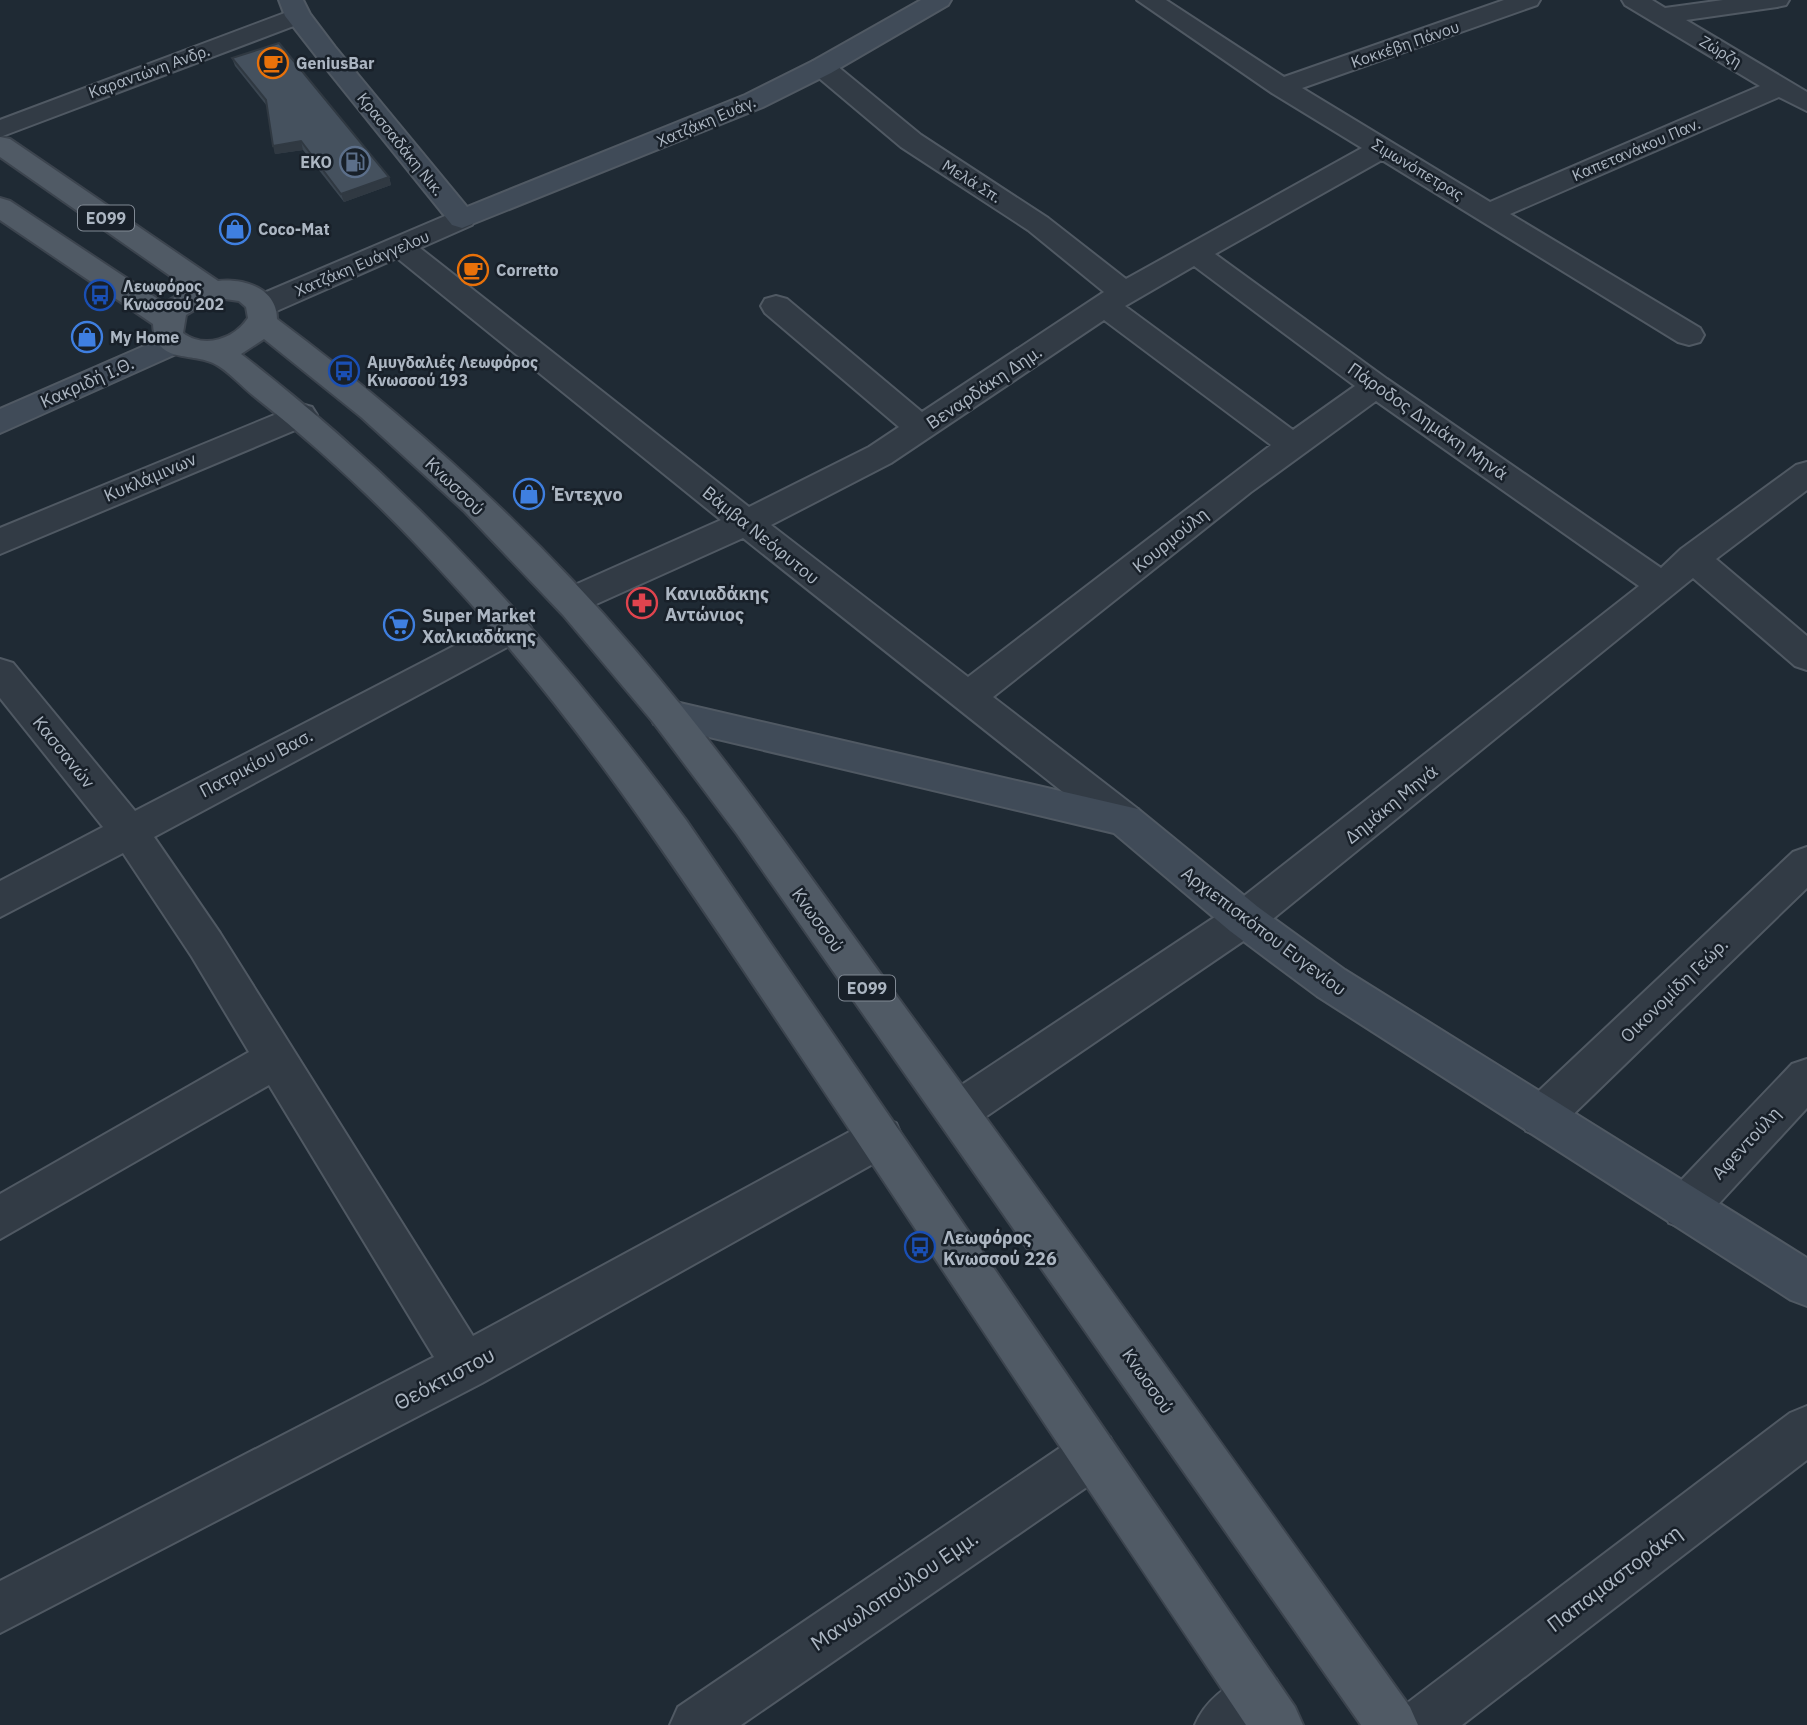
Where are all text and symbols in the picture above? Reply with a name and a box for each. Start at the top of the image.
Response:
street label: Κοκκέβη Πάνου [1348,16,1462,72]
street label: Ζώρζη [1696,31,1746,71]
street label: Καραντώνη Ανδρ. [86,40,212,102]
cafe icon: GeniusBar [256,46,290,80]
place label: GeniusBar [296,53,375,73]
street label: Κρασσαδάκη Νικ. [353,88,449,200]
street label: Χατζάκη Ευάγ. [654,91,758,151]
street label: Καπετανάκου Παν. [1569,113,1703,185]
street label: Σιμωνόπετρας [1368,134,1468,204]
fuel station icon: EKO [338,145,372,179]
place label: EKO [300,152,332,172]
street label: Μελά Σπ. [939,155,1005,207]
road number: ΕΟ99 [78,206,134,230]
shop icon: Coco-Mat [218,212,252,246]
place label: Coco-Mat [258,219,330,239]
street label: Χατζάκη Ευάγγελου [292,226,432,300]
cafe icon: Corretto [456,253,490,287]
place label: Corretto [496,260,558,280]
place label: Λεωφόρος Κνωσσού 202 [123,276,224,314]
bus stop icon: Λεωφόρος Κνωσσού 202 [83,278,117,312]
shop icon: My Home [70,320,104,354]
place label: My Home [110,327,179,347]
street label: Βεναρδάκη Δημ. [922,340,1046,434]
street label: Κακριδή Ι.Θ. [36,351,138,413]
place label: Αμυγδαλιές Λεωφόρος Κνωσσού 193 [367,352,538,390]
bus stop icon: Αμυγδαλιές Λεωφόρος Κνωσσού 193 [327,354,361,388]
street label: Πάροδος Δημάκη Μηνά [1343,357,1513,485]
street label: Κυκλάμινων [100,447,200,507]
street label: Κνωσσού [420,452,490,520]
shop icon: Έντεχνο [512,477,546,511]
street label: Βάμβα Νεόφυτου [698,481,824,589]
place label: Έντεχνο [551,483,623,506]
street label: Κουρμούλη [1127,502,1213,578]
place label: Κανιαδάκης Αντώνιος [665,582,769,626]
pharmacy icon: Κανιαδάκης Αντώνιος [625,586,659,620]
place label: Super Market Χαλκιαδάκης [422,604,536,648]
supermarket icon: Super Market Χαλκιαδάκης [382,608,416,642]
street label: Κασσανών [28,711,100,793]
street label: Πατρικίου Βασ. [195,724,317,802]
street label: Δημάκη Μηνά [1340,759,1442,849]
street label: Αρχιεπισκόπου Ευγενίου [1177,861,1351,1001]
street label: Κνωσσού [787,883,849,957]
street label: Οικονομίδη Γεώρ. [1615,933,1733,1047]
road number: ΕΟ99 [839,976,895,1000]
street label: Αφεντούλη [1706,1102,1786,1184]
place label: Λεωφόρος Κνωσσού 226 [943,1226,1057,1270]
bus stop icon: Λεωφόρος Κνωσσού 226 [903,1230,937,1264]
street label: Θεόκτιστου [389,1340,499,1416]
street label: Κνωσσού [1117,1344,1179,1418]
street label: Παπαμαστοράκη [1541,1518,1687,1638]
street label: Μανωλοπούλου Εμμ. [805,1523,983,1657]

